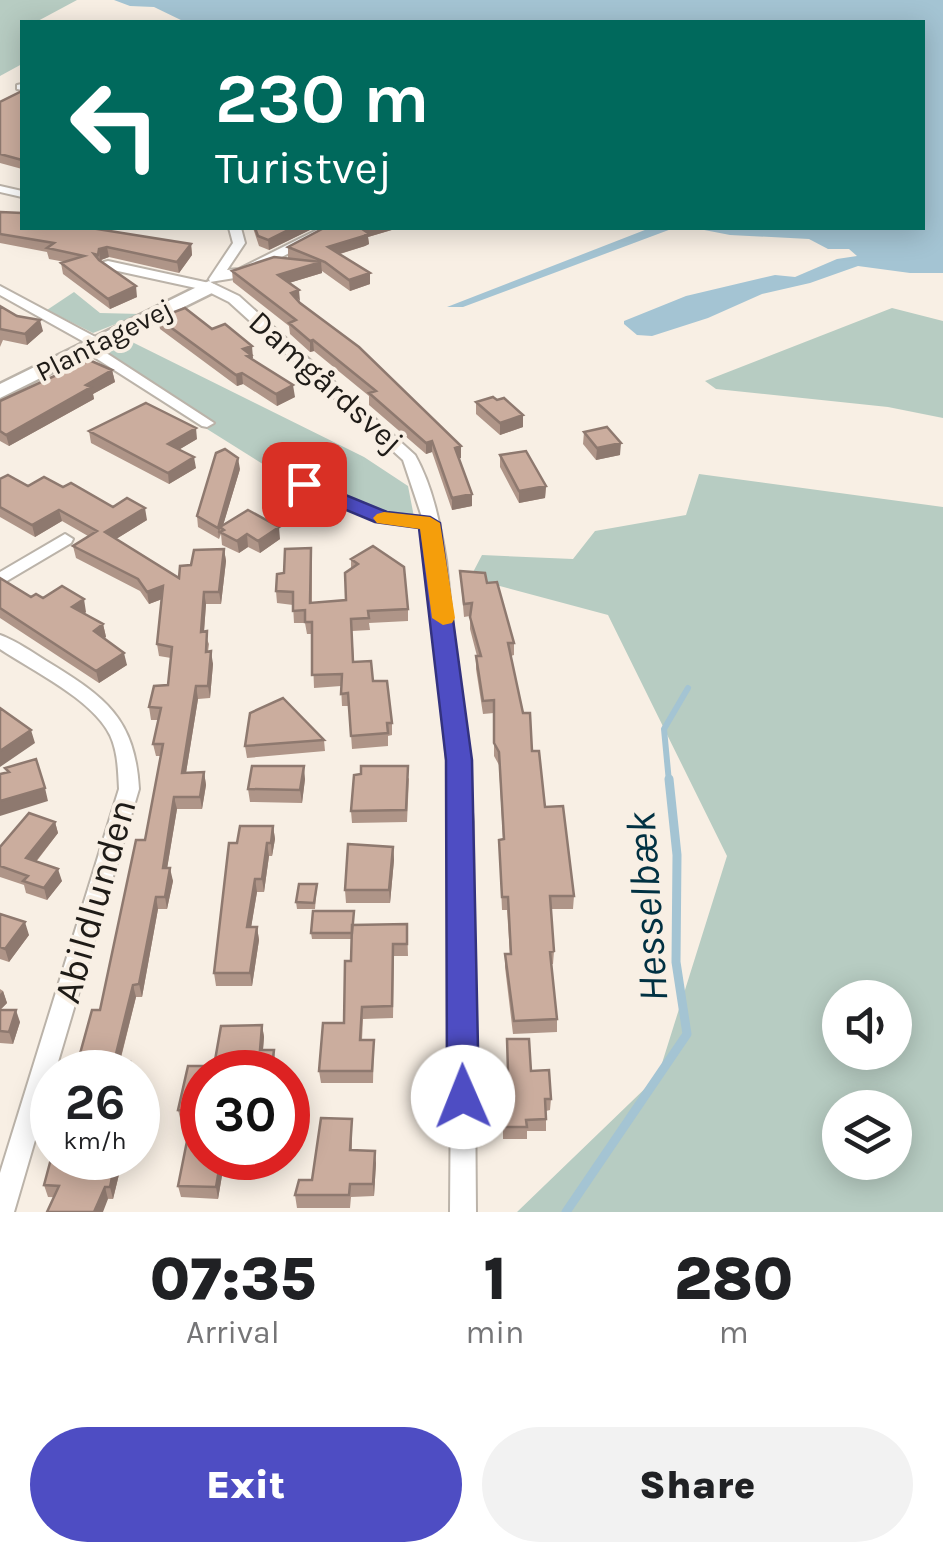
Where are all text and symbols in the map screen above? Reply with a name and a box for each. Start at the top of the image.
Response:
text: 230 m [215,58,429,140]
icon: left [50,60,180,190]
text: Turistvej [215,142,392,194]
street label: Plantagevej [30,291,178,389]
street label: Damgårdsvej [241,303,411,461]
pin [262,442,347,527]
icon: arrive [277,457,332,512]
street label: Abildlunden [44,794,146,1008]
water label: Hesselbæk [615,810,679,1004]
map controls [822,980,912,1180]
button: sound [822,980,912,1070]
position arrow [411,1045,515,1149]
speed limit sign: 30 [180,1050,310,1180]
text: 26 [65,1073,125,1132]
button: layers [822,1090,912,1180]
text: km/h [63,1126,127,1155]
text: 07:35 [150,1244,316,1314]
text: 1 [483,1244,506,1314]
text: 280 [674,1244,793,1314]
text: Arrival [186,1314,280,1351]
text: min [466,1314,524,1351]
text: m [719,1314,749,1351]
button: Exit [30,1427,462,1542]
button: Share [482,1427,913,1542]

